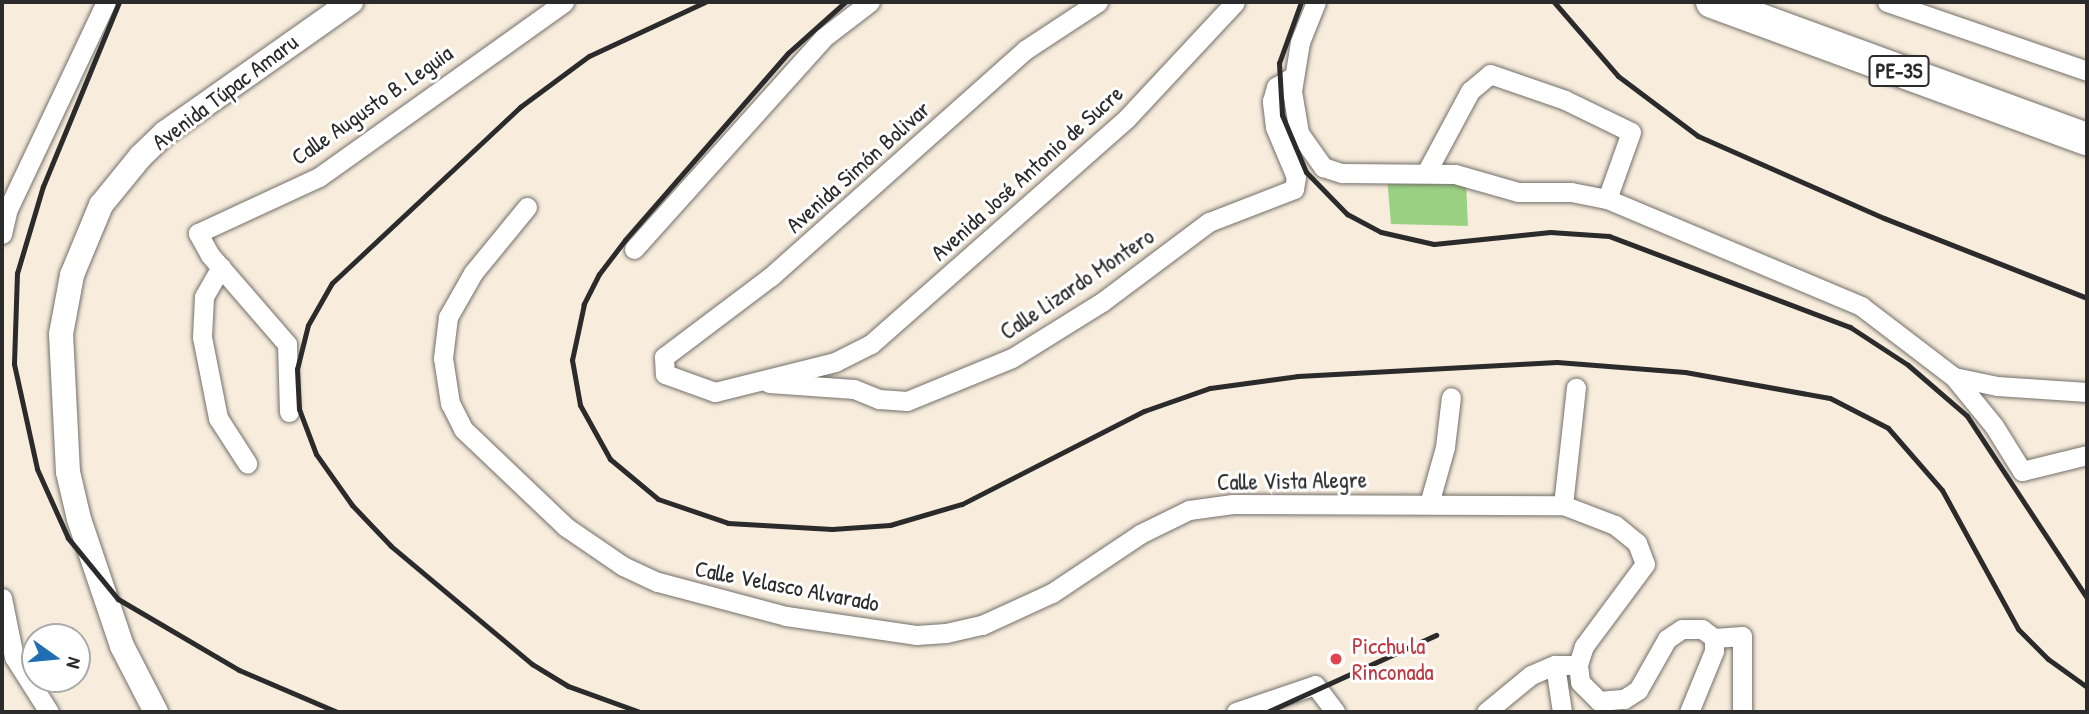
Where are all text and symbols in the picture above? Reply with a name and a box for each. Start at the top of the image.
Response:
street label: Avenida Túpac Amaru [147,28,303,156]
street label: Calle Augusto B. Leguia [286,39,458,171]
road number: PE-3S [1868,54,1930,88]
street label: Avenida José Antonio de Sucre [925,80,1129,266]
street label: Avenida Simón Bolivar [780,95,936,239]
street label: Calle Lizardo Montero [995,222,1159,346]
street label: Calle Vista Alegre [1217,466,1367,496]
street label: Calle Velasco Alvarado [692,555,882,617]
north arrow [21,623,91,693]
place label: Picchu la Rinconada [1352,632,1434,686]
marker: Picchu la Rinconada [1326,649,1346,669]
text: N [60,655,88,671]

